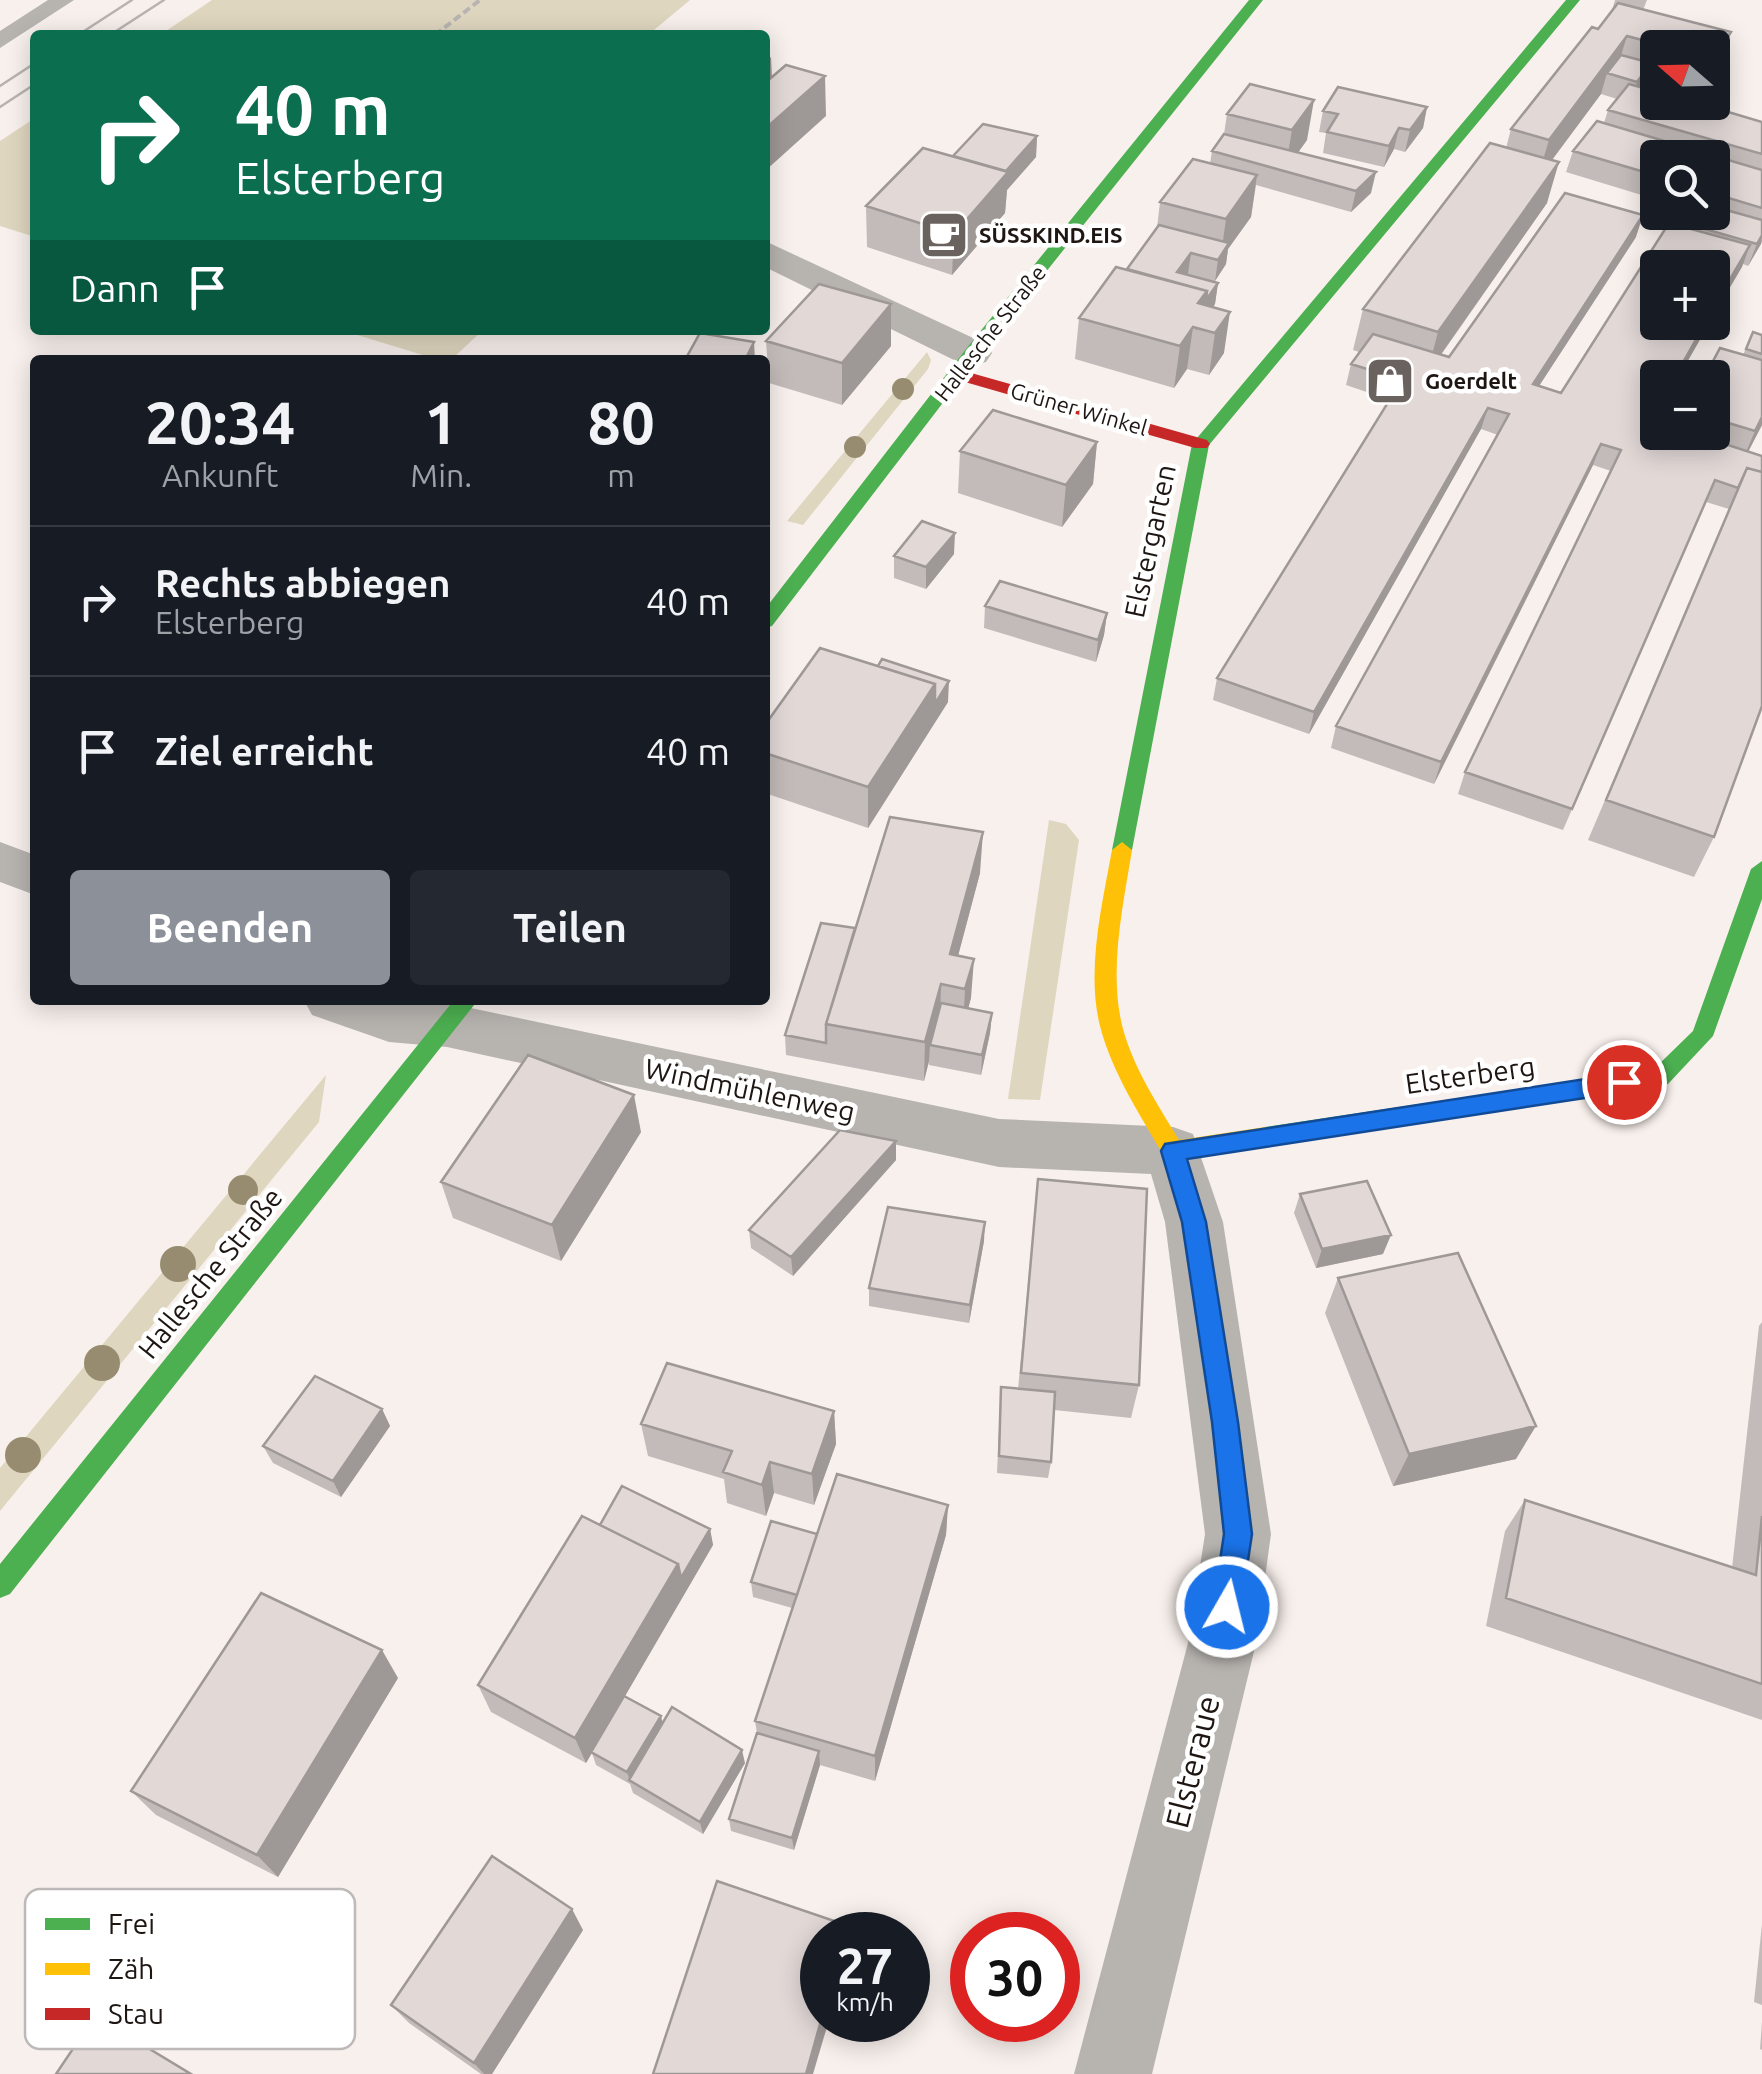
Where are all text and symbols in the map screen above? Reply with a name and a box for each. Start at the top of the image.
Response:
north arrow [1640,30,1730,120]
map controls [1640,30,1730,450]
icon: right [70,70,200,200]
text: 40 m [235,70,391,148]
button: search [1640,140,1730,230]
text: Elsterberg [235,152,445,203]
cafe icon: SÜSSKIND.EIS [918,209,970,261]
place label: SÜSSKIND.EIS [979,222,1122,247]
button: + [1640,250,1730,340]
icon: arrive [180,260,235,315]
street label: Hallesche Straße [929,260,1050,405]
text: Dann [70,267,160,309]
shop icon: Goerdelt [1364,355,1416,407]
button: − [1640,360,1730,450]
place label: Goerdelt [1425,368,1517,393]
street label: Grüner Winkel [1008,377,1151,440]
text: 20:34 [145,388,295,455]
text: 1 [424,388,458,455]
text: 80 [587,388,655,455]
text: Ankunft [162,457,278,493]
text: Min. [410,457,472,493]
text: m [607,457,635,493]
street label: Elstergarten [1118,462,1181,620]
text: Rechts abbiegen [155,562,450,604]
icon: right [70,574,125,629]
text: 40 m [646,580,730,622]
text: Elsterberg [155,604,304,640]
icon: arrive [70,724,125,779]
text: Ziel erreicht [155,730,374,772]
text: 40 m [646,730,730,772]
button: Beenden [70,870,390,985]
button: Teilen [410,870,730,985]
pin [1582,1040,1667,1125]
street label: Elsterberg [1403,1050,1537,1099]
street label: Windmühlenweg [642,1052,858,1127]
icon: arrive [1597,1055,1652,1110]
street label: Hallesche Straße [131,1181,288,1364]
position arrow [1175,1555,1279,1659]
street label: Elsteraue [1158,1692,1226,1832]
legend [25,1889,355,2049]
text: Frei [108,1908,155,1939]
speed limit sign: 30 [950,1912,1080,2042]
text: 27 [837,1937,893,1993]
text: Zäh [108,1953,154,1984]
text: km/h [836,1988,894,2016]
text: Stau [108,1998,164,2029]

